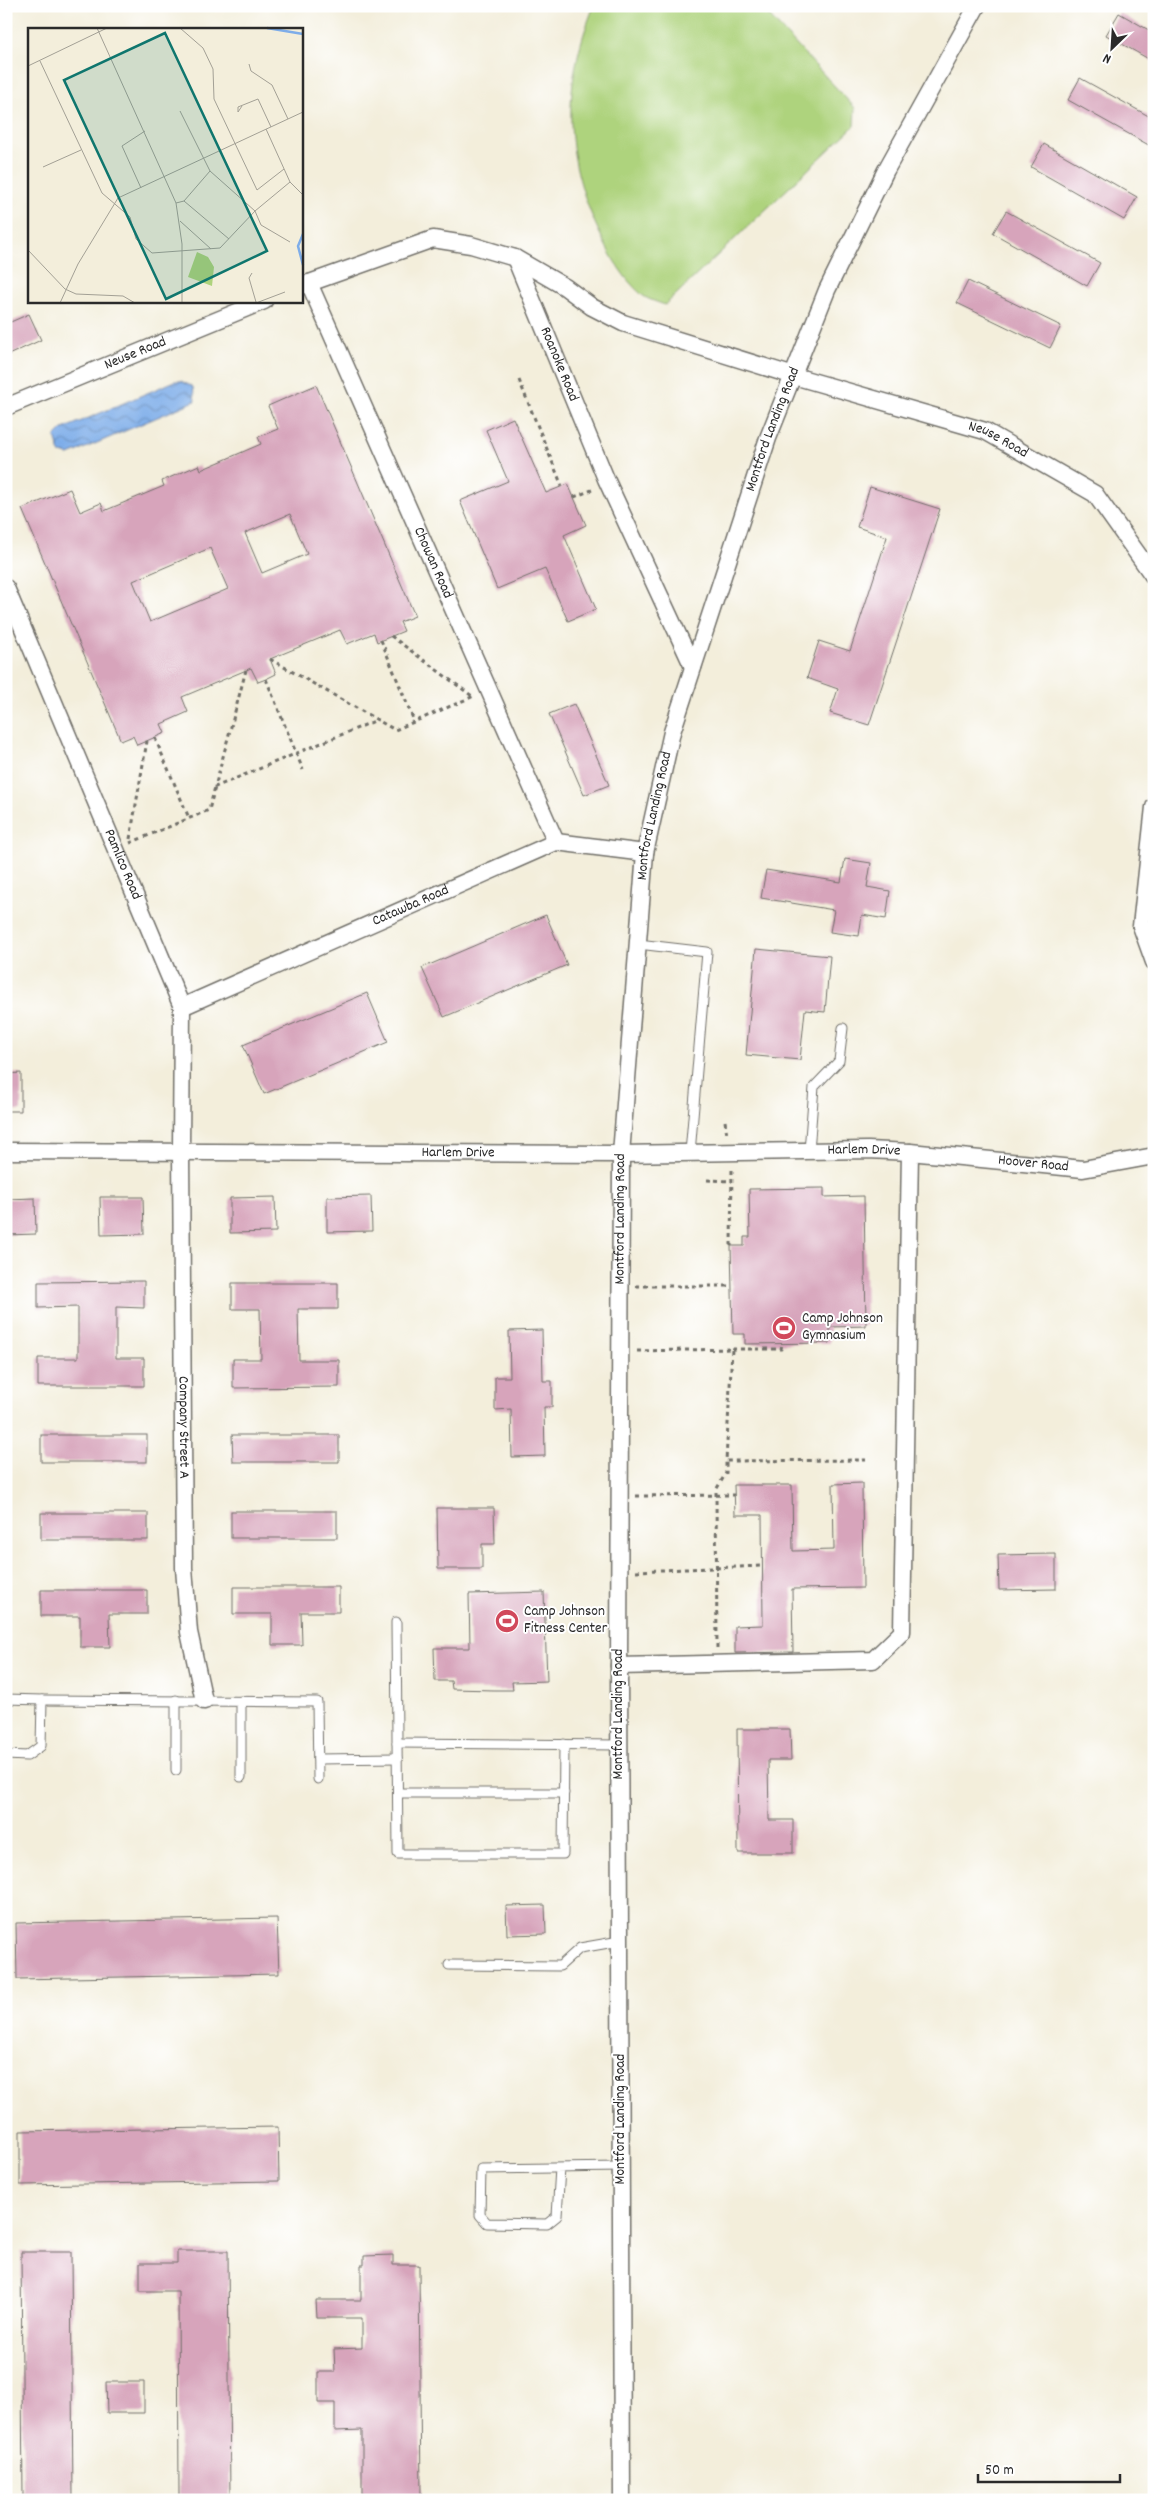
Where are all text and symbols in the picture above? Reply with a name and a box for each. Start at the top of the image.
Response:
north arrow [1088,22,1138,72]
inset map [28,28,302,302]
text: N [1100,47,1115,68]
street label: Roanoke Road [534,324,584,405]
street label: Neuse Road [101,331,170,376]
street label: Montford Landing Road [740,364,806,494]
street label: Neuse Road [966,416,1032,464]
street label: Chowan Road [407,524,458,602]
street label: Montford Landing Road [632,750,678,881]
street label: Pamlico Road [98,826,147,903]
street label: Catawba Road [369,880,453,933]
street label: Harlem Drive [827,1139,901,1163]
street label: Harlem Drive [421,1142,495,1164]
street label: Hoover Road [997,1150,1070,1179]
street label: Montford Landing Road [609,1153,632,1285]
place label: Camp Johnson Gymnasium [802,1308,883,1347]
sports icon: Camp Johnson Gymnasium [771,1315,797,1341]
street label: Company Street A [172,1376,194,1479]
place label: Camp Johnson Fitness Center [524,1601,608,1640]
sports icon: Camp Johnson Fitness Center [494,1608,520,1634]
street label: Montford Landing Road [608,1649,630,1779]
street label: Montford Landing Road [610,2054,632,2184]
scale bar [978,2451,1120,2483]
text: 50 m [985,2460,1014,2482]

